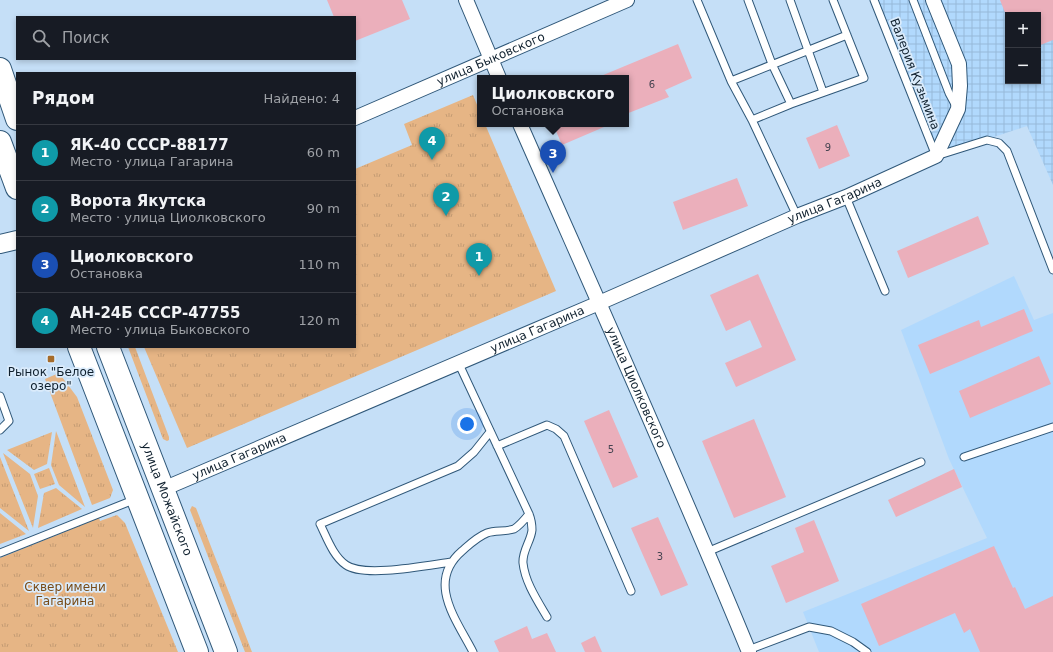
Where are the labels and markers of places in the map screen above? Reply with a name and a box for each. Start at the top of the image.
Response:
pin: 4 [419,127,445,160]
pin: 3 [540,140,566,173]
pin: 2 [433,183,459,216]
pin: 1 [466,243,492,276]
marker: Рынок "Белое озеро" [46,354,56,364]
place label: Рынок "Белое озеро" [8,365,94,393]

